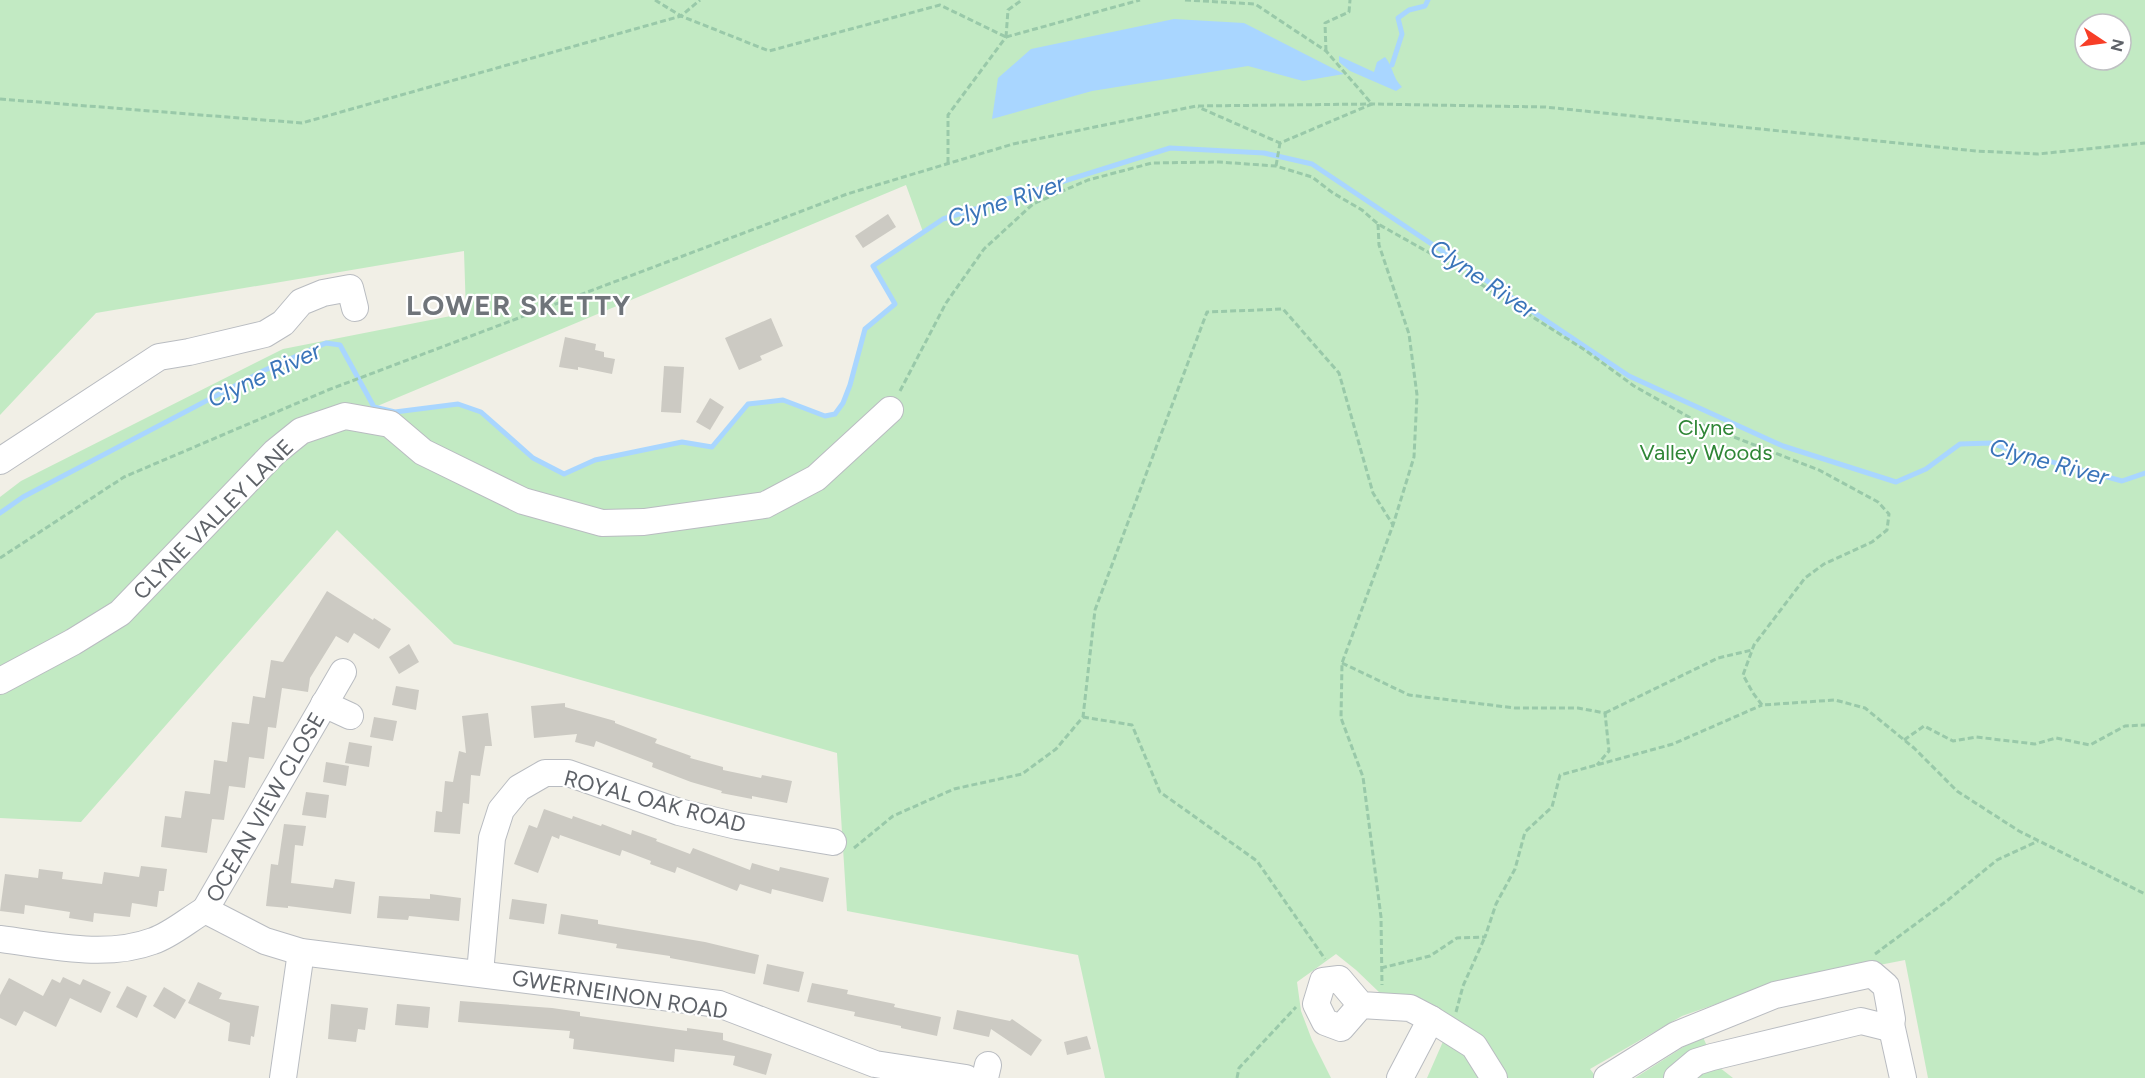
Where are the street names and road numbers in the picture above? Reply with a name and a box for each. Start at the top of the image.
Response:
street label: CLYNE VALLEY LANE [127,433,299,605]
street label: OCEAN VIEW CLOSE [200,708,331,907]
street label: ROYAL OAK ROAD [561,764,749,839]
street label: GWERNEINON ROAD [510,964,730,1025]

